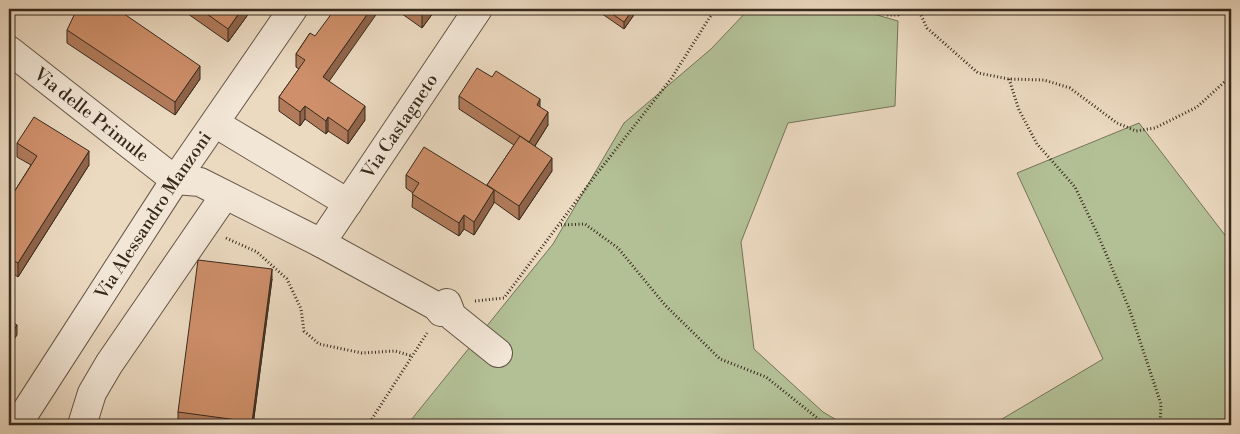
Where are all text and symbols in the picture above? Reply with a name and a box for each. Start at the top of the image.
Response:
street label: Via delle Primule [28,62,154,167]
street label: Via Castagneto [356,69,443,184]
street label: Via Alessandro Manzoni [90,127,217,305]

